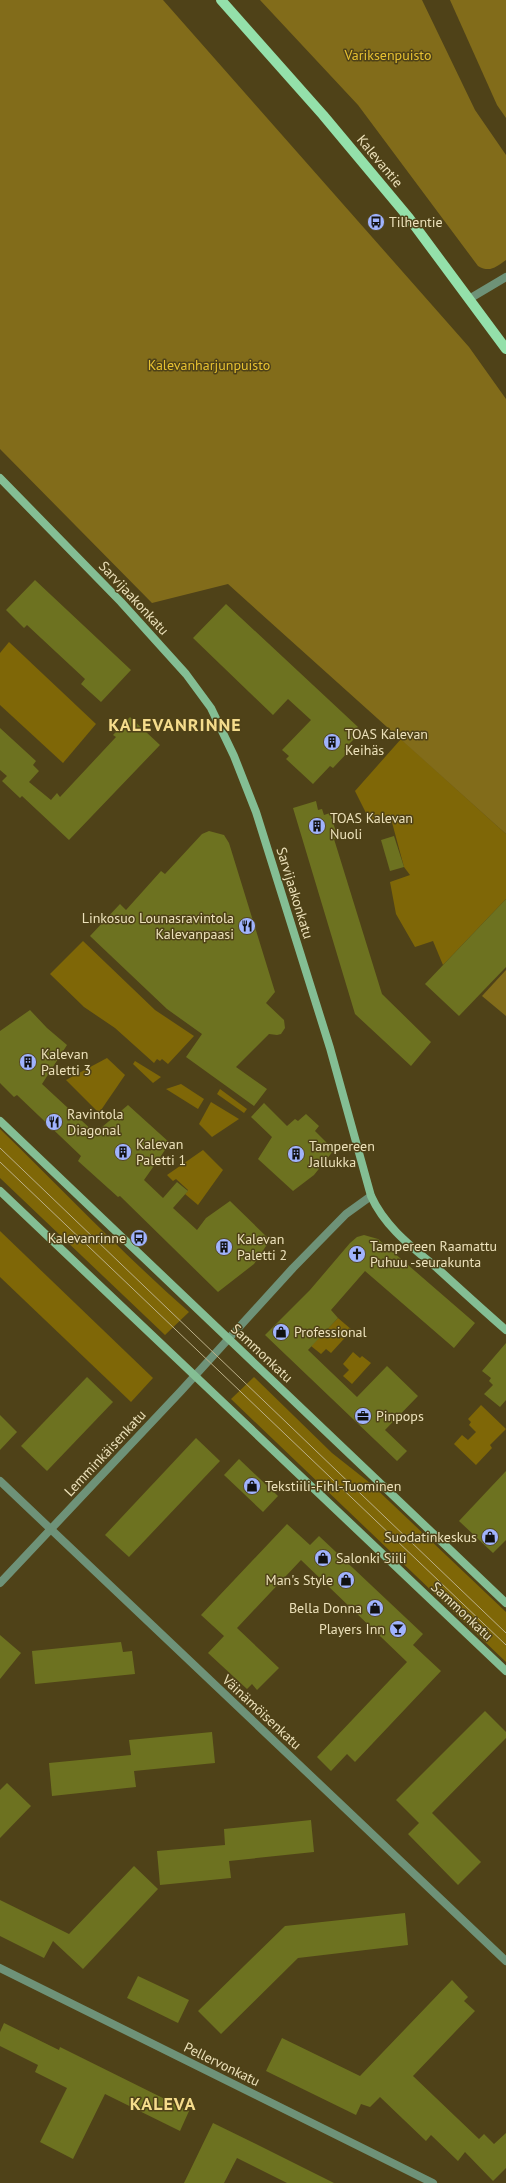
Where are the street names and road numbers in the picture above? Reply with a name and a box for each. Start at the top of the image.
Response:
street label: Kalevantie [353,131,407,191]
street label: Sarvijaakonkatu [95,557,173,639]
street label: Sarvijaakonkatu [273,845,317,941]
street label: Sammonkatu [227,1320,297,1386]
street label: Lemminkäisenkatu [60,1406,150,1500]
street label: Sammonkatu [427,1578,497,1644]
street label: Väinämöisenkatu [218,1670,305,1753]
street label: Pellervonkatu [181,2038,263,2090]

